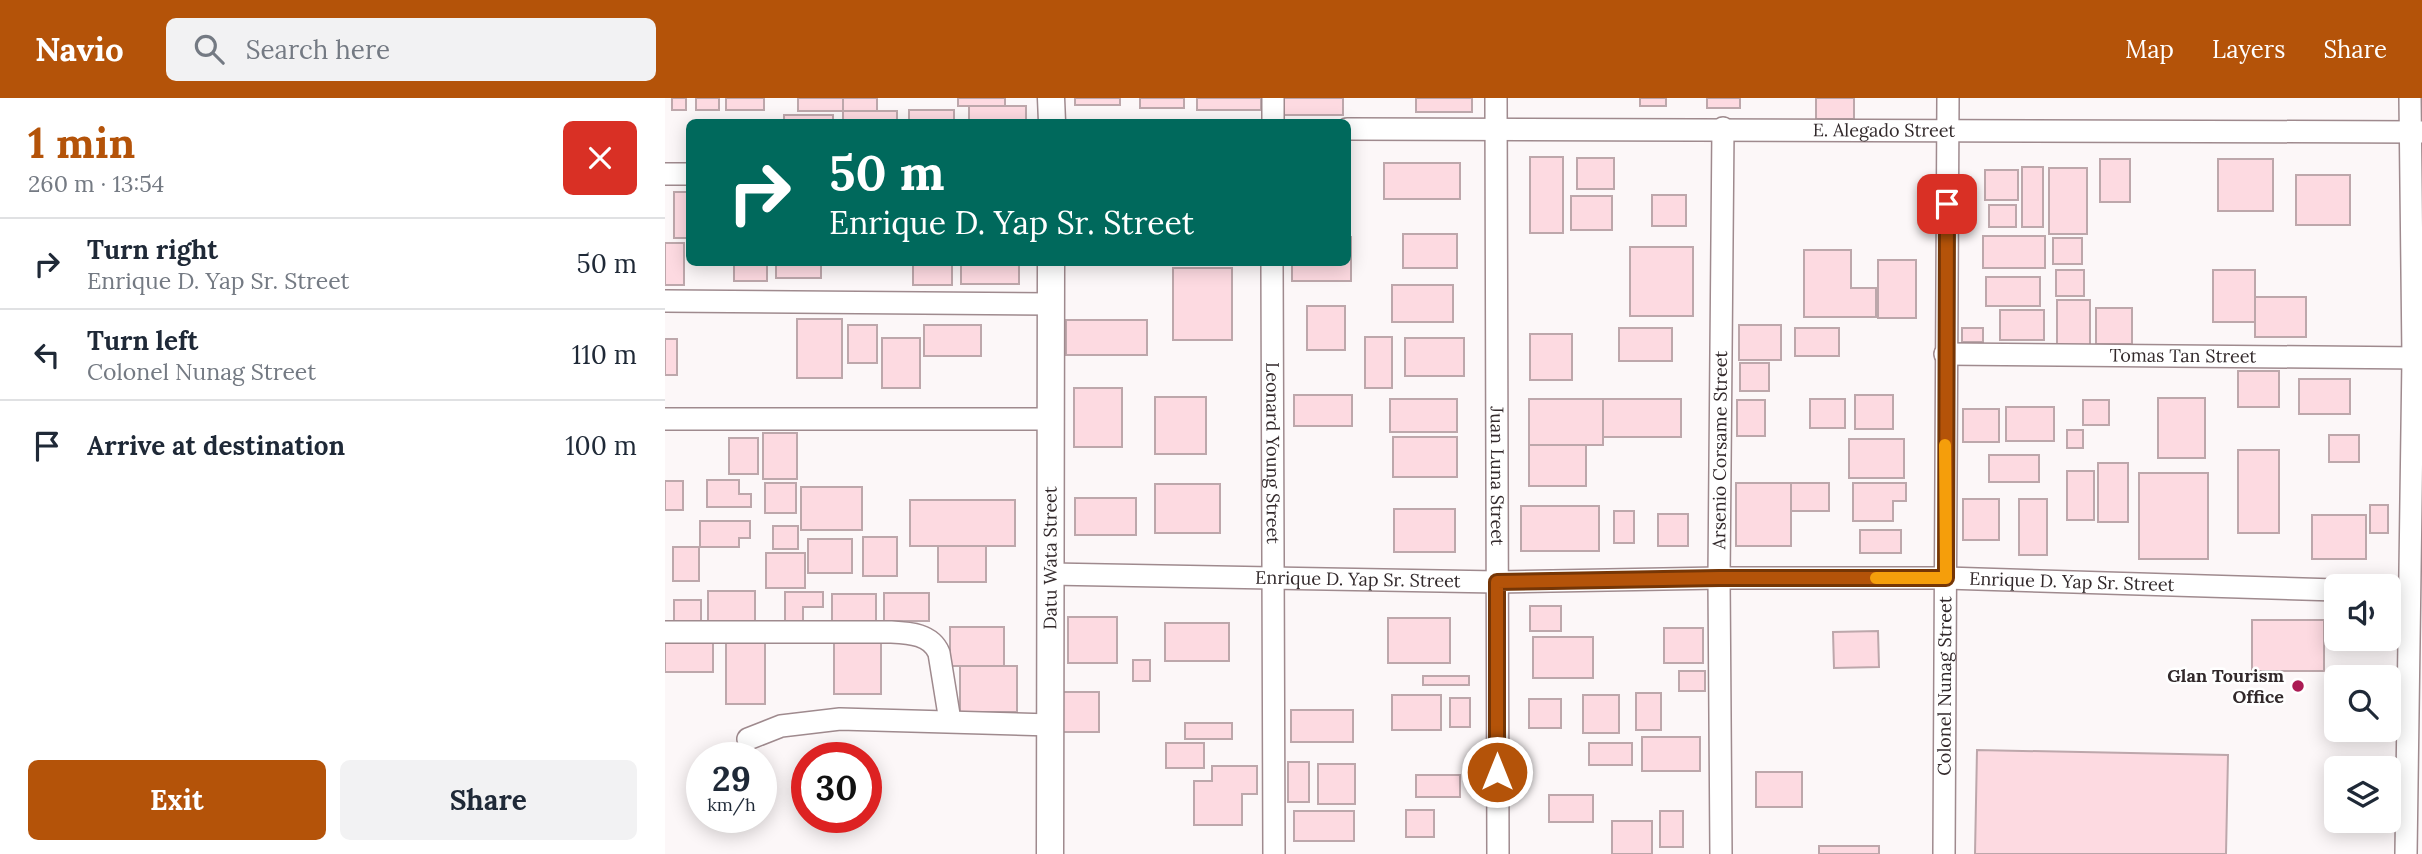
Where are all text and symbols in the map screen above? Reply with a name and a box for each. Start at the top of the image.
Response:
search box [166,18,656,81]
text: Navio [35,28,124,70]
icon: search [190,30,228,68]
text: Search here [246,33,390,66]
text: Map [2125,34,2174,65]
text: Layers [2212,34,2285,65]
text: Share [2323,34,2387,65]
text: 1 min [28,116,135,170]
street label: E. Alegado Street [1813,118,1955,142]
button: close [563,121,637,195]
text: 50 m [829,141,945,203]
icon: right [714,147,805,238]
text: 260 m · 13:54 [28,169,164,198]
pin [1917,174,1977,234]
icon: arrive [1928,185,1966,223]
text: Enrique D. Yap Sr. Street [829,202,1194,243]
text: Turn right [87,233,218,266]
icon: right [28,245,66,283]
text: 50 m [577,247,637,280]
text: Enrique D. Yap Sr. Street [87,266,349,295]
text: Turn left [87,324,198,357]
icon: left [28,336,66,374]
text: 110 m [572,338,637,371]
street label: Tomas Tan Street [2110,343,2257,368]
street label: Arsenio Corsame Street [1707,351,1732,550]
text: Colonel Nunag Street [87,357,316,386]
street label: Leonard Young Street [1261,362,1285,544]
street label: Juan Luna Street [1486,405,1509,546]
icon: arrive [28,427,66,465]
text: Arrive at destination [87,429,345,462]
text: 100 m [565,429,637,462]
street label: Datu Wata Street [1038,486,1062,630]
street label: Enrique D. Yap Sr. Street [1255,566,1461,592]
street label: Enrique D. Yap Sr. Street [1969,567,2175,596]
map controls [2324,574,2401,833]
button: sound [2324,574,2401,651]
street label: Colonel Nunag Street [1932,596,1956,776]
place label: Glan Tourism Office [2167,664,2284,708]
button: search [2324,665,2401,742]
marker: Glan Tourism Office [2290,678,2306,694]
position arrow [1460,735,1534,809]
speed limit sign: 30 [791,742,882,833]
text: 29 [712,756,751,801]
button: layers [2324,756,2401,833]
button: Exit [28,760,326,840]
button: Share [340,760,637,840]
text: km/h [707,793,756,816]

